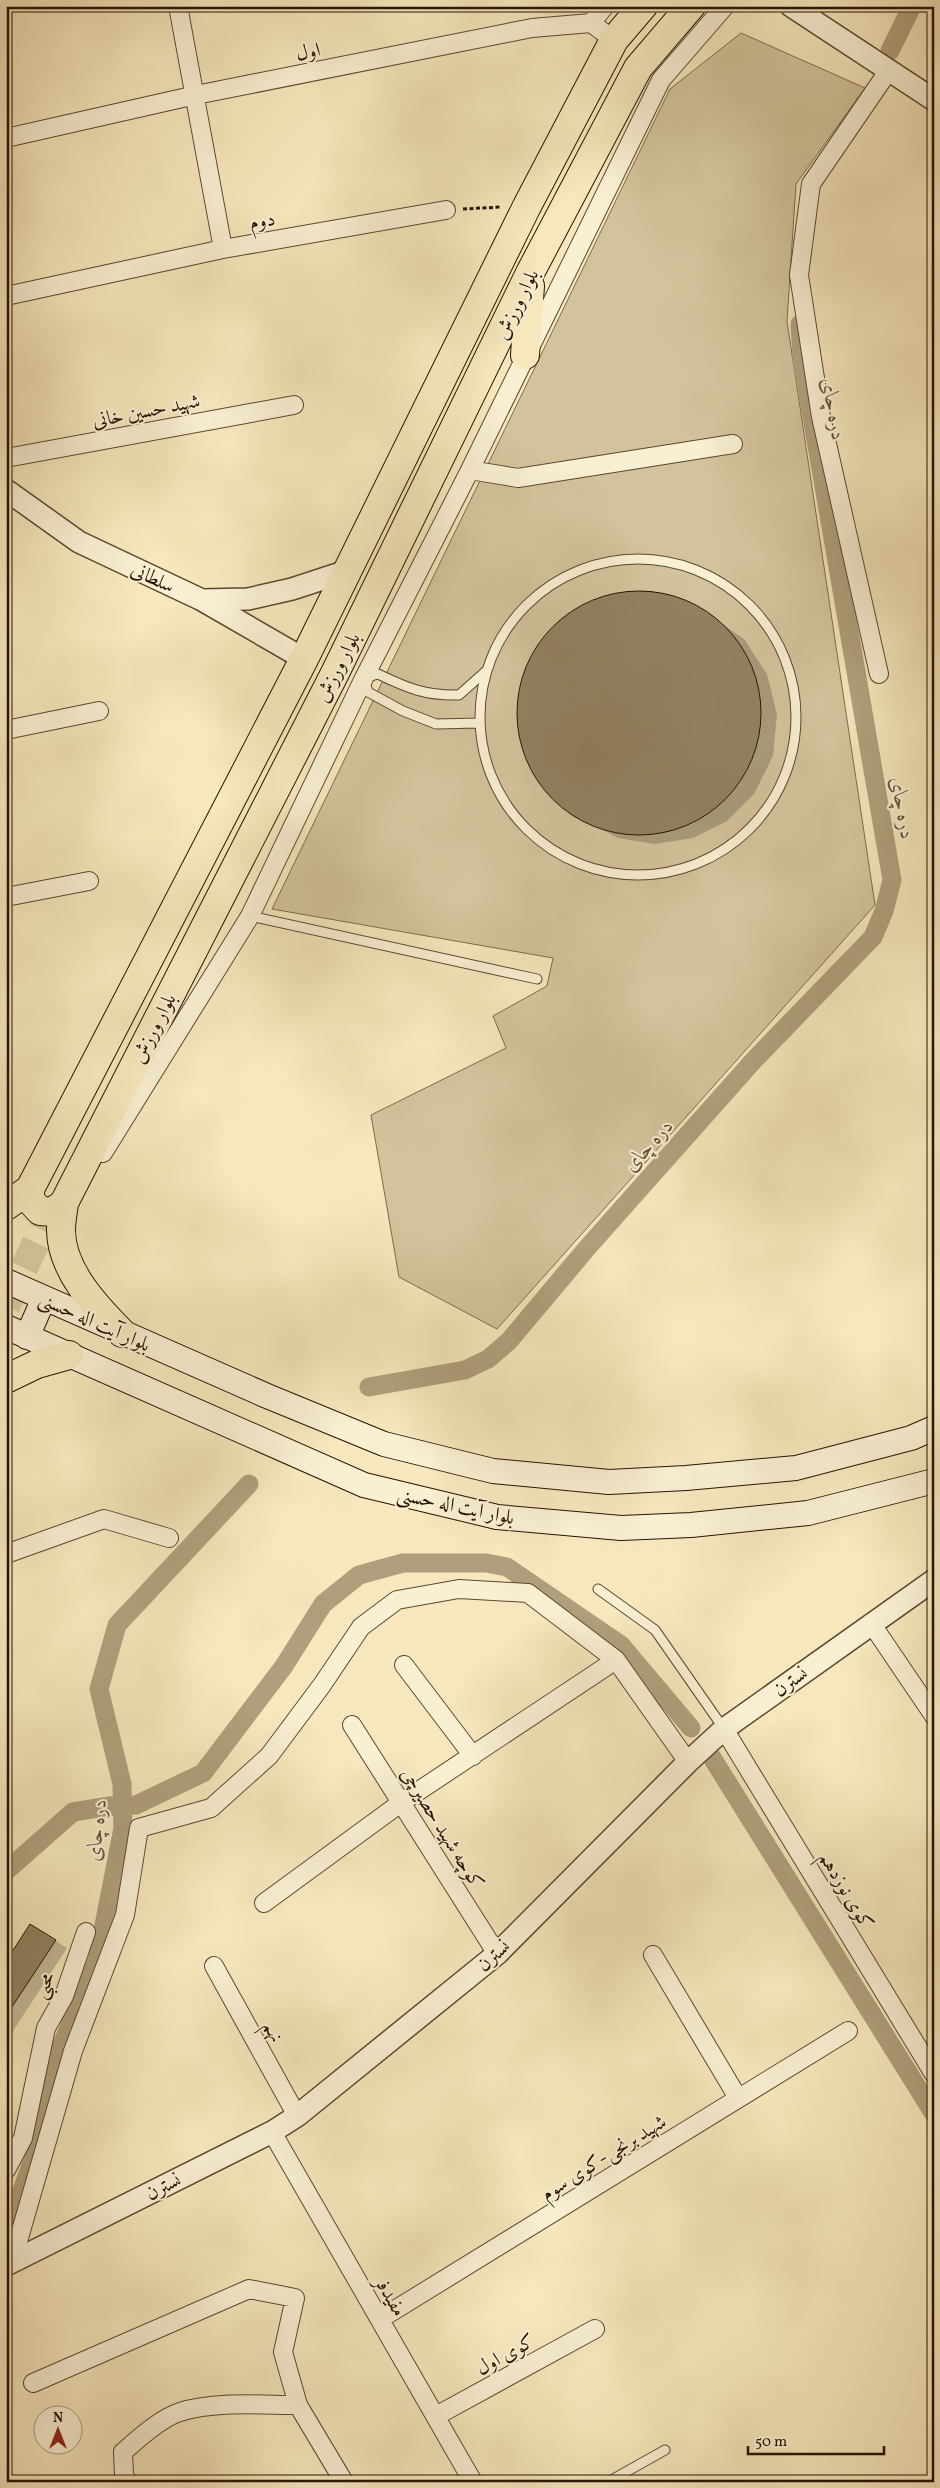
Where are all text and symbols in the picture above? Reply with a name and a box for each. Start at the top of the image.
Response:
street label: اول [294,37,323,69]
street label: دوم [247,206,278,240]
street label: بلوار ورزش [489,265,547,345]
water label: دره چای [813,376,852,443]
street label: شهید حسین خانی [90,388,203,436]
street label: سلطانی [126,556,179,601]
street label: بلوار ورزش [309,628,368,708]
water label: دره چای [882,775,921,842]
street label: بلوار ورزش [125,989,184,1069]
water label: دره چای [617,1113,681,1179]
street label: بلوار آیت اله حسنی [34,1286,154,1360]
street label: بلوار آیت اله حسنی [394,1481,517,1533]
street label: نسترن [768,1661,814,1705]
street label: کوچه شهید حصیرچی [393,1763,490,1895]
water label: دره چای [80,1797,115,1863]
street label: کوی نوزدهم [808,1847,880,1937]
street label: نسترن [471,1934,517,1979]
street label: محبی [27,1968,64,2004]
street label: نهم [252,2016,290,2049]
street label: شهید برنجی-کوی سوم [536,2109,673,2210]
street label: نسترن [141,2167,187,2209]
street label: مفیدفر [366,2270,412,2322]
street label: کوی اول [471,2328,541,2383]
north arrow [32,2406,82,2456]
text: N [53,2409,63,2428]
scale bar [748,2423,884,2455]
text: 50 m [755,2432,787,2453]

